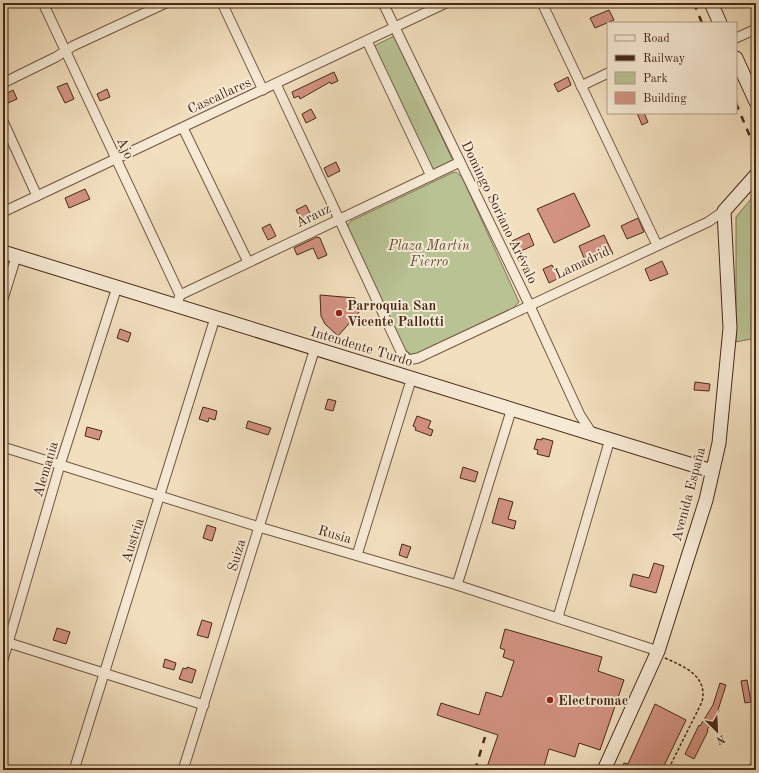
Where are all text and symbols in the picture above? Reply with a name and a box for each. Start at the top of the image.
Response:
legend [607,22,737,114]
text: Road [643,33,670,45]
text: Railway [643,53,686,65]
text: Park [643,73,668,85]
street label: Cascallares [186,75,253,117]
text: Building [643,93,687,105]
street label: Ajo [114,135,136,161]
street label: Domingo Soriano Arévalo [458,139,540,286]
street label: Arauz [294,201,333,230]
park label: Plaza Martín Fierro [387,239,470,269]
street label: Lamadrid [553,244,612,282]
place label: Parroquia San Vicente Pallotti [347,299,444,329]
marker: Parroquia San Vicente Pallotti [334,308,344,318]
street label: Intendente Turdo [309,325,414,369]
street label: Alemania [31,440,61,499]
street label: Avenida España [670,446,708,543]
street label: Austria [119,516,147,564]
street label: Rusia [316,524,353,546]
street label: Suiza [225,537,249,573]
place label: Electromac [558,694,628,708]
marker: Electromac [545,695,555,705]
north arrow [697,711,737,751]
text: N [714,732,727,746]

